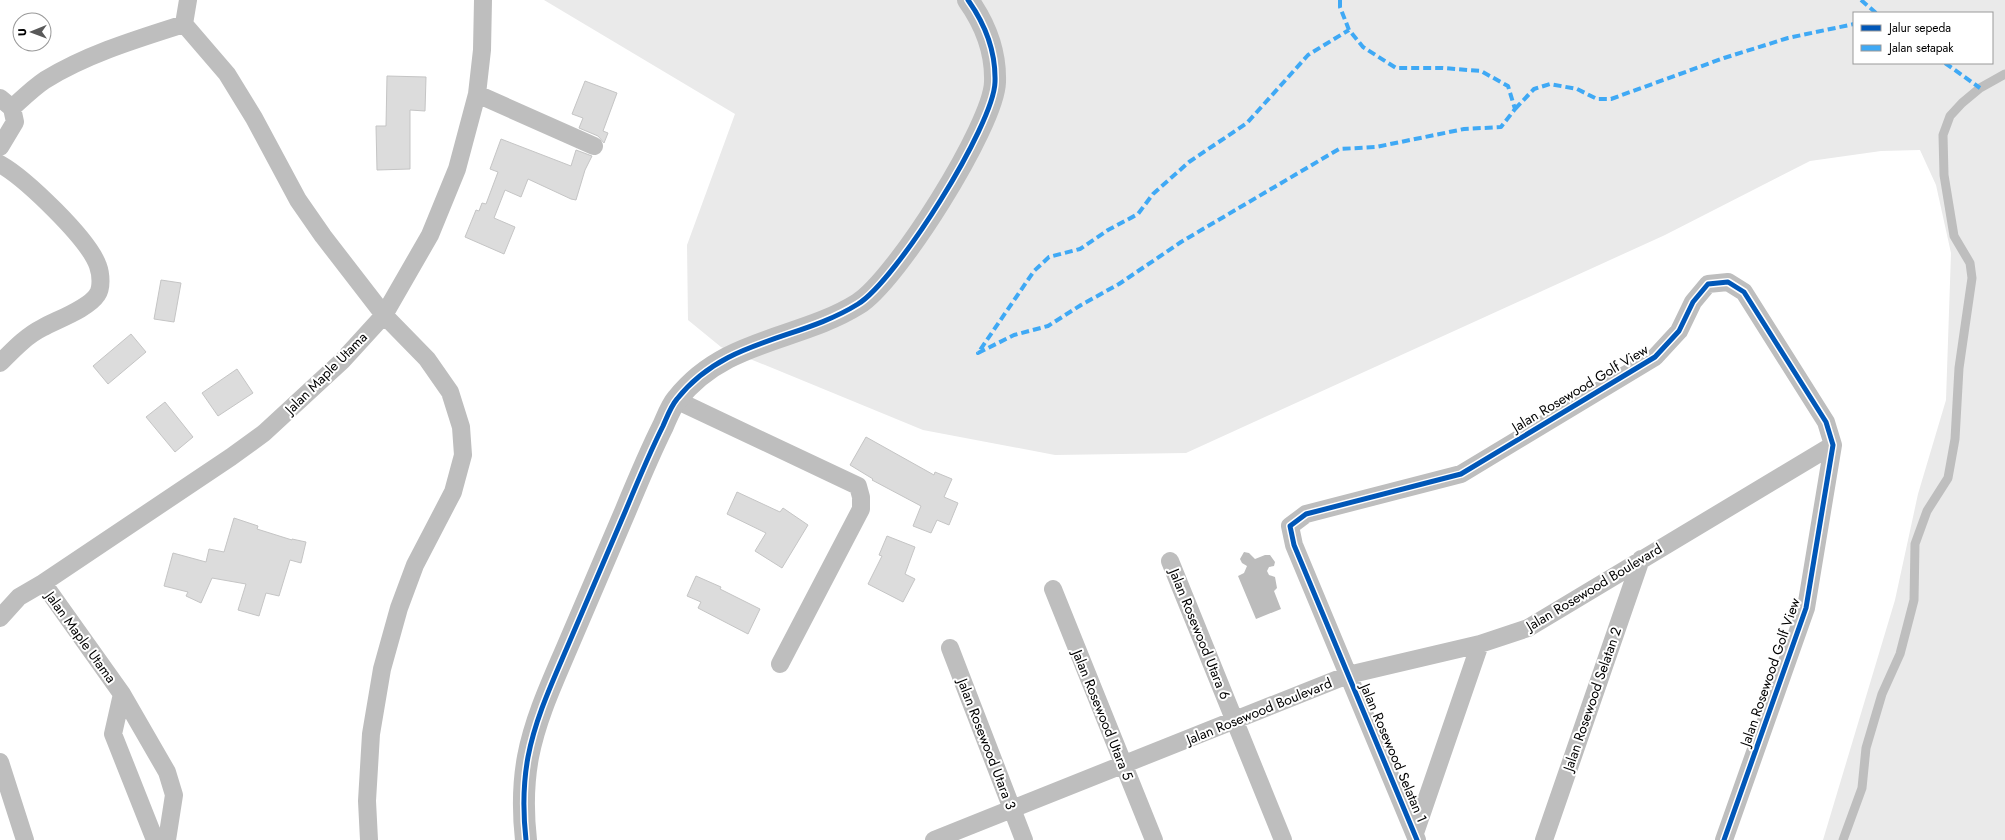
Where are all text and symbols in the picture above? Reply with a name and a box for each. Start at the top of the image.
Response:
north arrow [12,12,52,52]
legend [1853,12,1993,64]
text: Jalur sepeda [1887,19,1951,37]
text: U [14,28,30,36]
text: Jalan setapak [1887,39,1954,57]
street label: Jalan Maple Utama [279,327,372,420]
street label: Jalan Rosewood Golf View [1506,339,1652,438]
street label: Jalan Rosewood Boulevard [1521,538,1666,637]
street label: Jalan Rosewood Utara 6 [1164,564,1235,702]
street label: Jalan Maple Utama [40,585,121,687]
street label: Jalan Rosewood Golf View [1735,595,1805,751]
street label: Jalan Rosewood Selatan 2 [1557,624,1626,776]
street label: Jalan Rosewood Utara 5 [1067,645,1138,783]
street label: Jalan Rosewood Boulevard [1181,673,1335,750]
street label: Jalan Rosewood Utara 3 [952,674,1021,813]
street label: Jalan Rosewood Selatan 1 [1355,679,1432,826]

